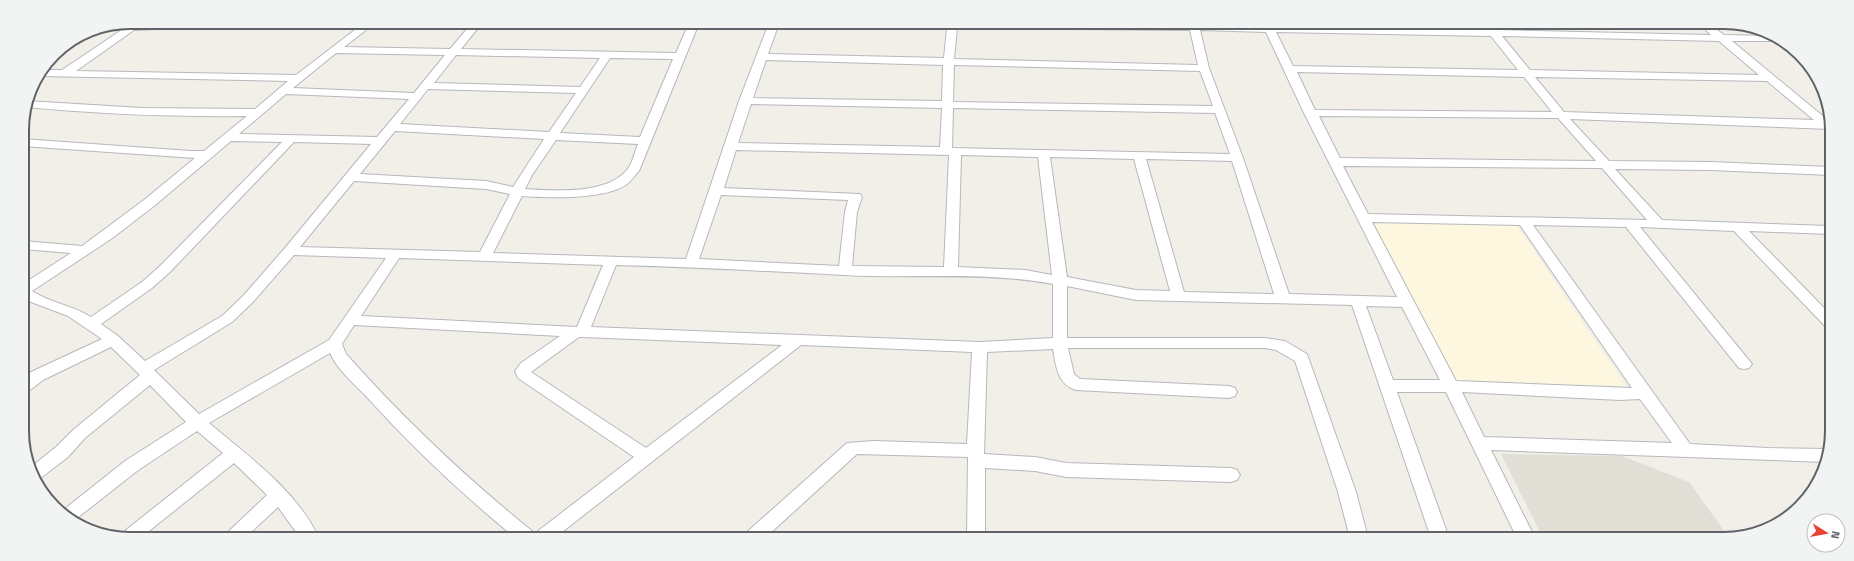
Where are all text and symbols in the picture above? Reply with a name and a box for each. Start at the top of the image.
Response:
north arrow [1806,513,1846,553]
text: N [1827,530,1844,540]

